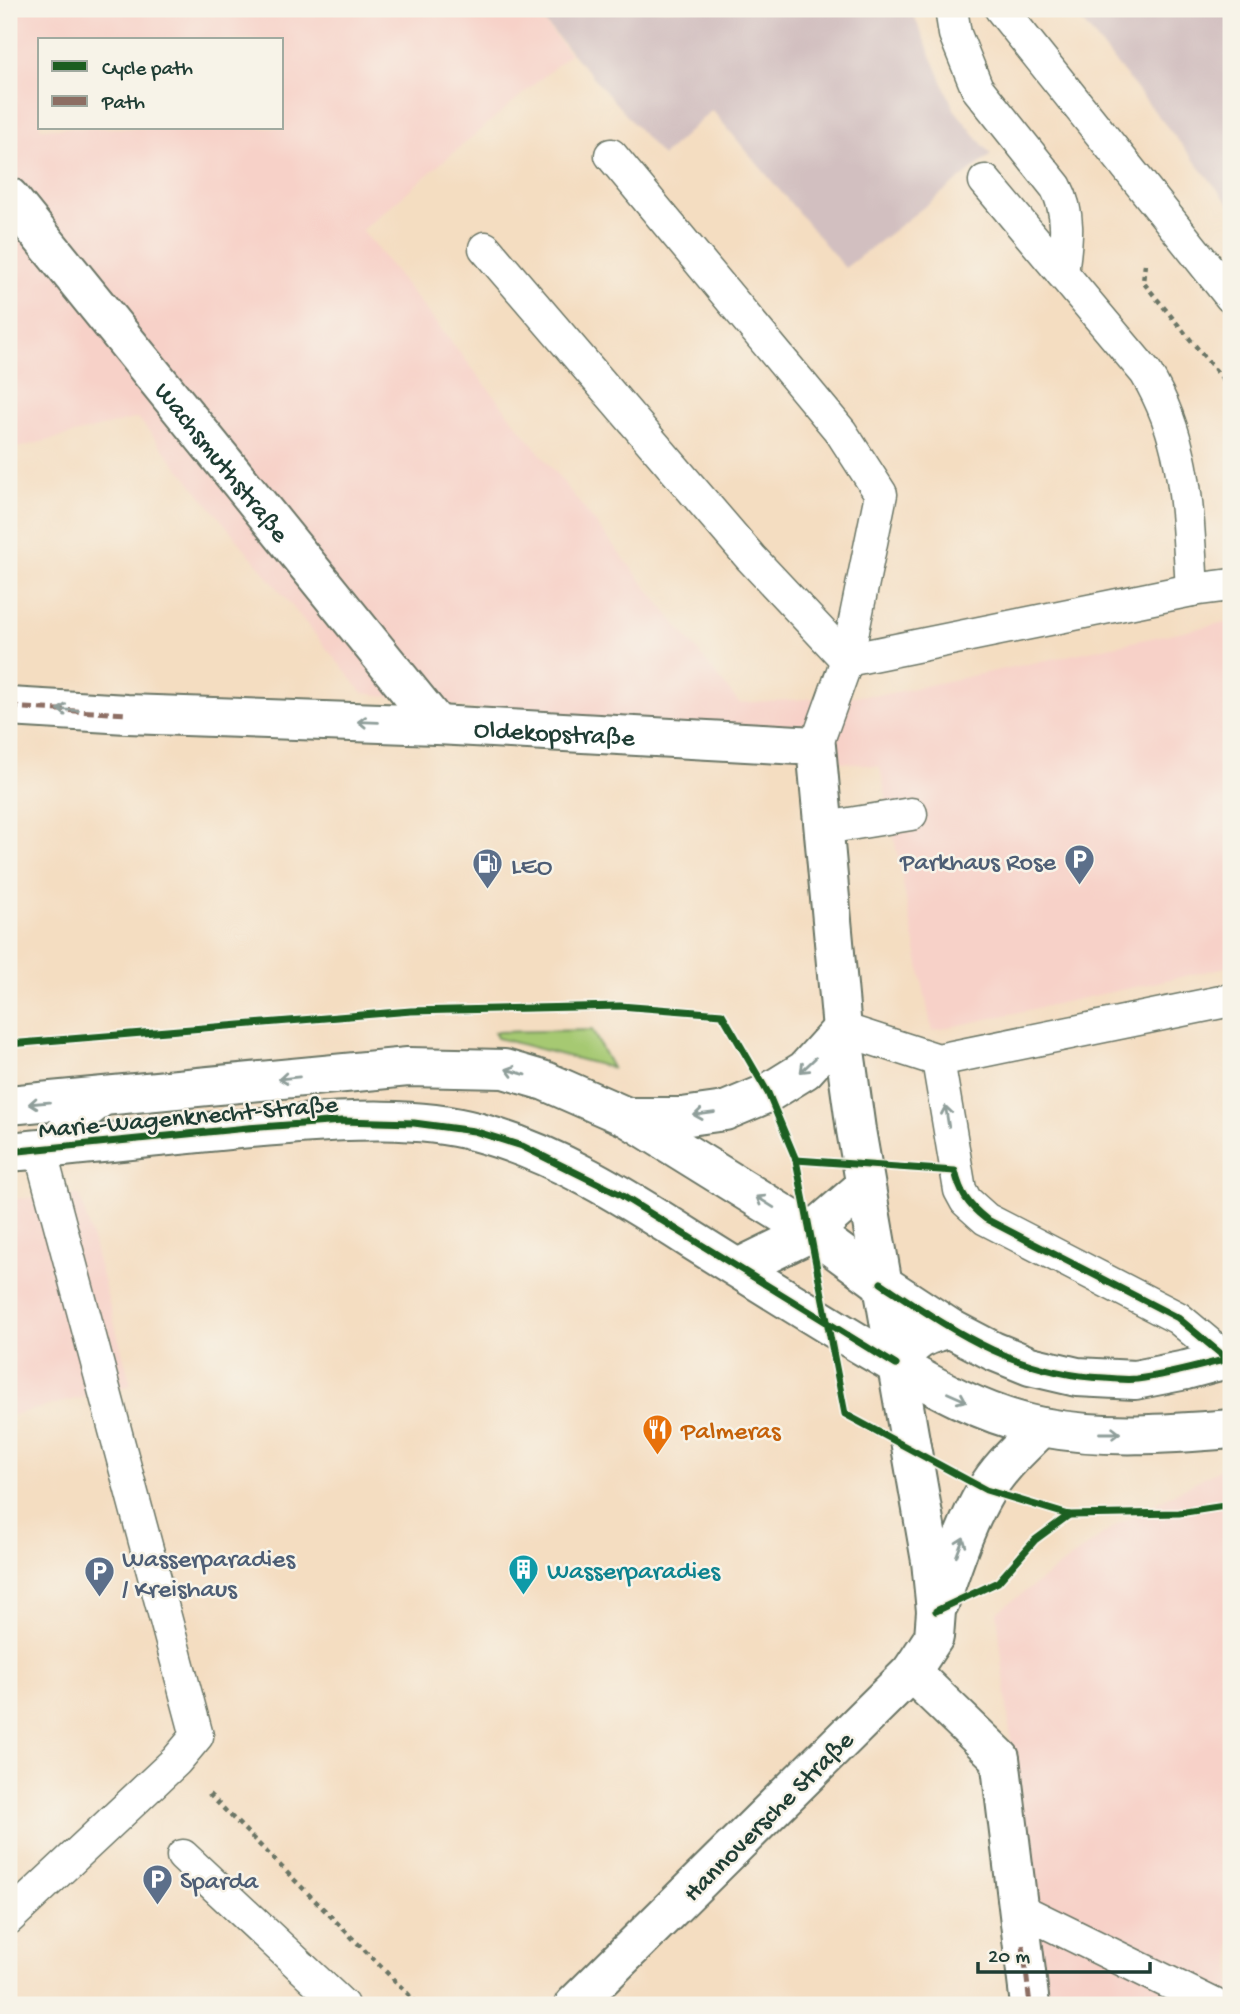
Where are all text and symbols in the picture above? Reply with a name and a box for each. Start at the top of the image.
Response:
legend [38,38,284,130]
text: Cycle path [102,58,193,83]
text: Path [101,92,145,117]
street label: Wachsmuthstraße [145,378,294,551]
one-way arrow [57,703,80,716]
one-way arrow [357,716,380,729]
street label: Oldekopstraße [473,716,636,756]
parking icon: Parkhaus Rose [1062,843,1096,887]
fuel station icon: LEO [471,847,505,891]
place label: Parkhaus Rose [899,849,1057,880]
place label: LEO [511,853,553,884]
one-way arrow [800,1056,817,1073]
one-way arrow [505,1065,527,1078]
one-way arrow [279,1072,301,1085]
street label: Marie-Wagenknecht-Straße [37,1091,340,1148]
one-way arrow [28,1096,50,1109]
one-way arrow [940,1105,953,1127]
one-way arrow [693,1108,716,1121]
one-way arrow [755,1195,775,1209]
one-way arrow [946,1391,967,1404]
restaurant icon: Palmeras [641,1412,675,1456]
place label: Palmeras [680,1418,782,1449]
one-way arrow [1098,1426,1121,1440]
one-way arrow [955,1536,968,1558]
place label: Wasserparadies / Kreishaus [122,1546,296,1607]
building icon: Wasserparadies [507,1552,541,1596]
parking icon: Wasserparadies / Kreishaus [82,1555,116,1599]
place label: Wasserparadies [547,1558,721,1589]
street label: Hannoversche Straße [678,1726,863,1910]
parking icon: Sparda [140,1862,174,1906]
place label: Sparda [180,1868,260,1899]
scale bar [978,1930,1149,1974]
text: 20 m [988,1946,1030,1971]

